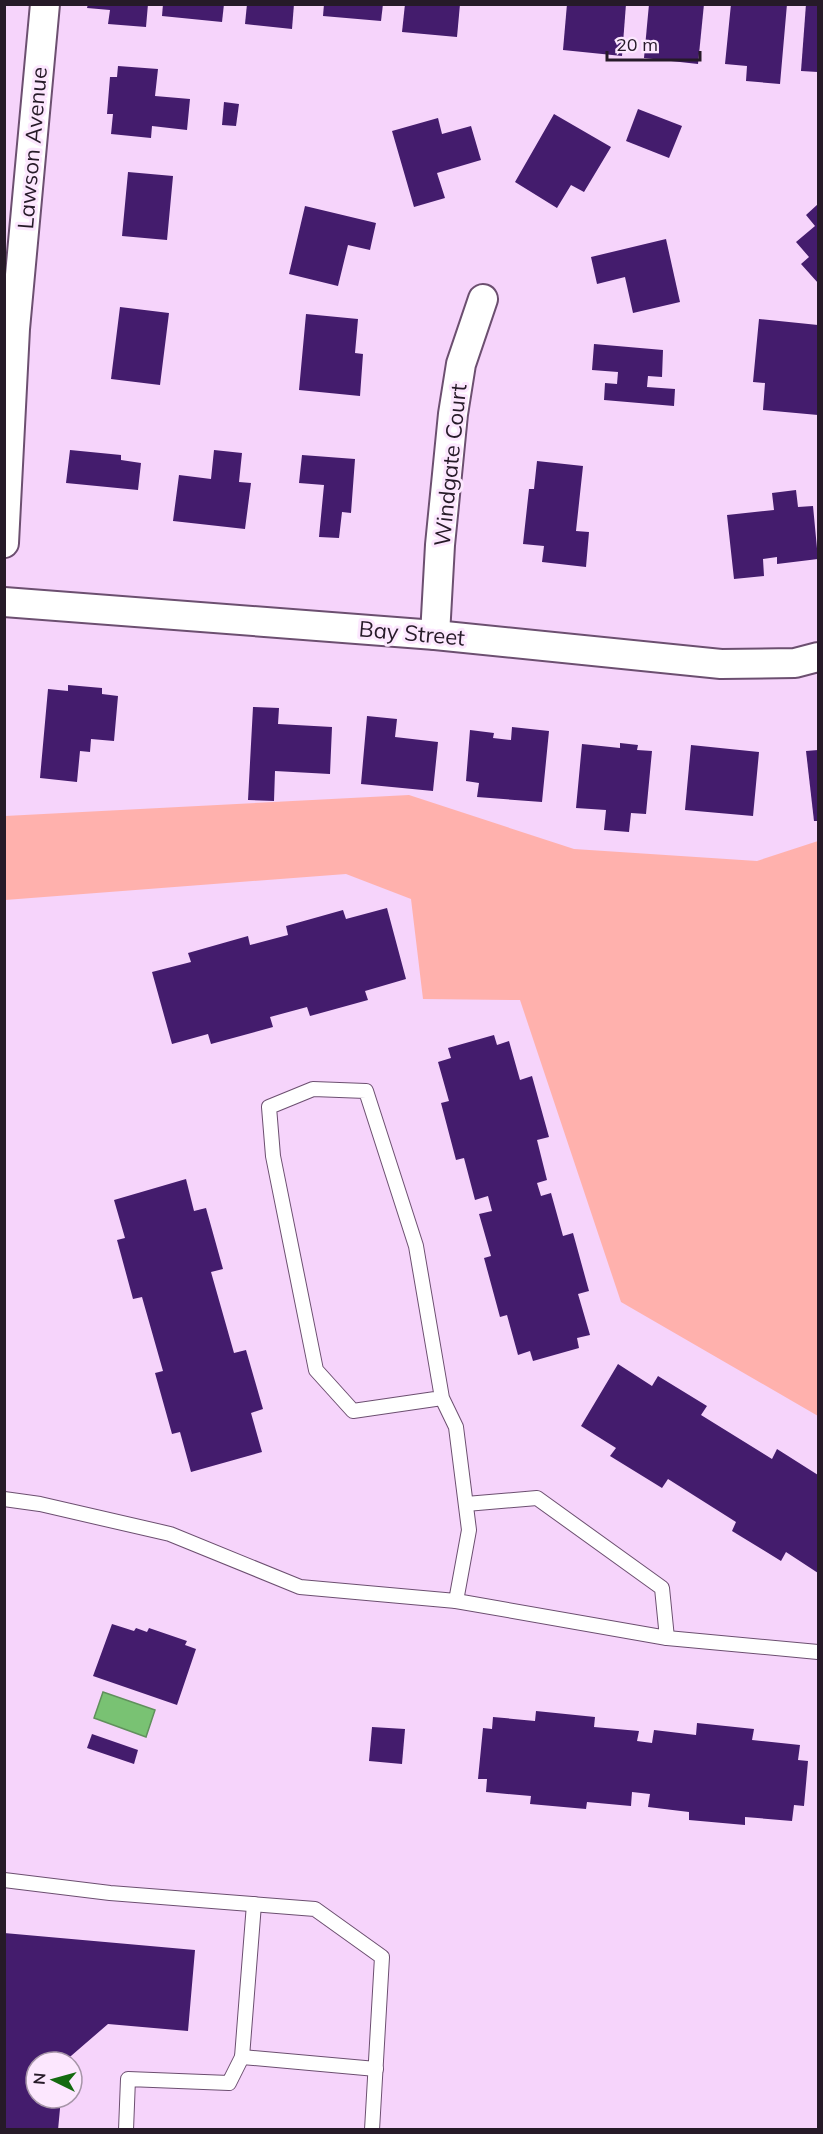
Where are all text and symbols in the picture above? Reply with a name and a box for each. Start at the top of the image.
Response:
scale bar [607,24,700,62]
text: 20 m [616,33,658,56]
street label: Lawson Avenue [11,66,53,230]
street label: Windgate Court [428,382,472,548]
street label: Bay Street [358,614,466,652]
north arrow [24,2050,84,2110]
text: N [29,2072,50,2086]

